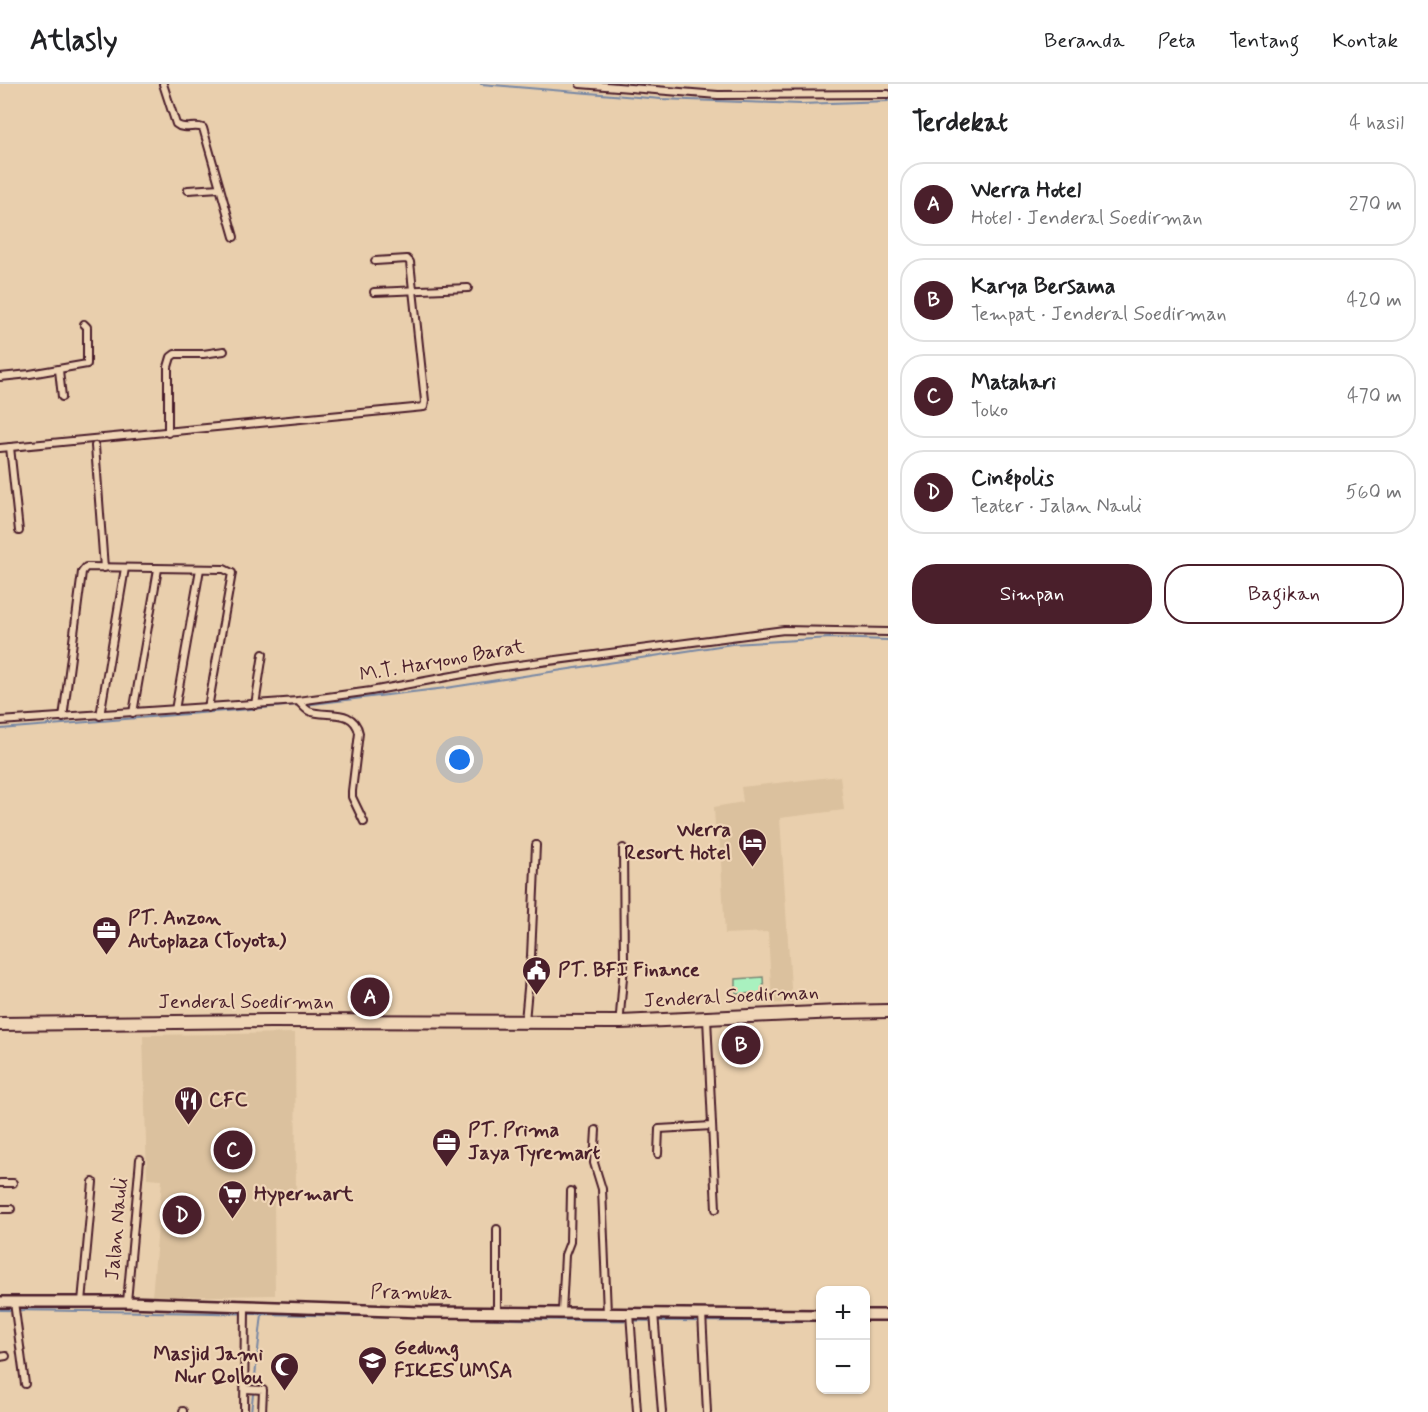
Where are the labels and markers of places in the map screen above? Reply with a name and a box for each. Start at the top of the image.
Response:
place label: Werra Resort Hotel [624,817,731,867]
hotel icon: Werra Resort Hotel [736,826,768,868]
place label: PT. Anzon Autoplaza (Toyota) [128,905,287,955]
office icon: PT. Anzon Autoplaza (Toyota) [91,914,123,956]
public building icon: PT. BFI Finance [521,954,553,996]
place label: PT. BFI Finance [558,957,700,984]
pin: A [350,974,389,1020]
pin: B [722,1022,760,1068]
restaurant icon: CFC [172,1084,204,1126]
place label: CFC [209,1087,248,1114]
place label: PT. Prima Jaya Tyremart [468,1117,601,1167]
office icon: PT. Prima Jaya Tyremart [431,1126,463,1168]
pin: C [214,1128,252,1172]
supermarket icon: Hypermart [217,1178,249,1220]
place label: Hypermart [254,1181,355,1208]
pin: D [162,1192,201,1238]
place label: Gedung FIKES UMSA [394,1335,512,1385]
place label: Masjid Jami Nur Qolbu [153,1341,263,1391]
school or university icon: Gedung FIKES UMSA [357,1344,389,1386]
mosque icon: Masjid Jami Nur Qolbu [268,1350,300,1392]

